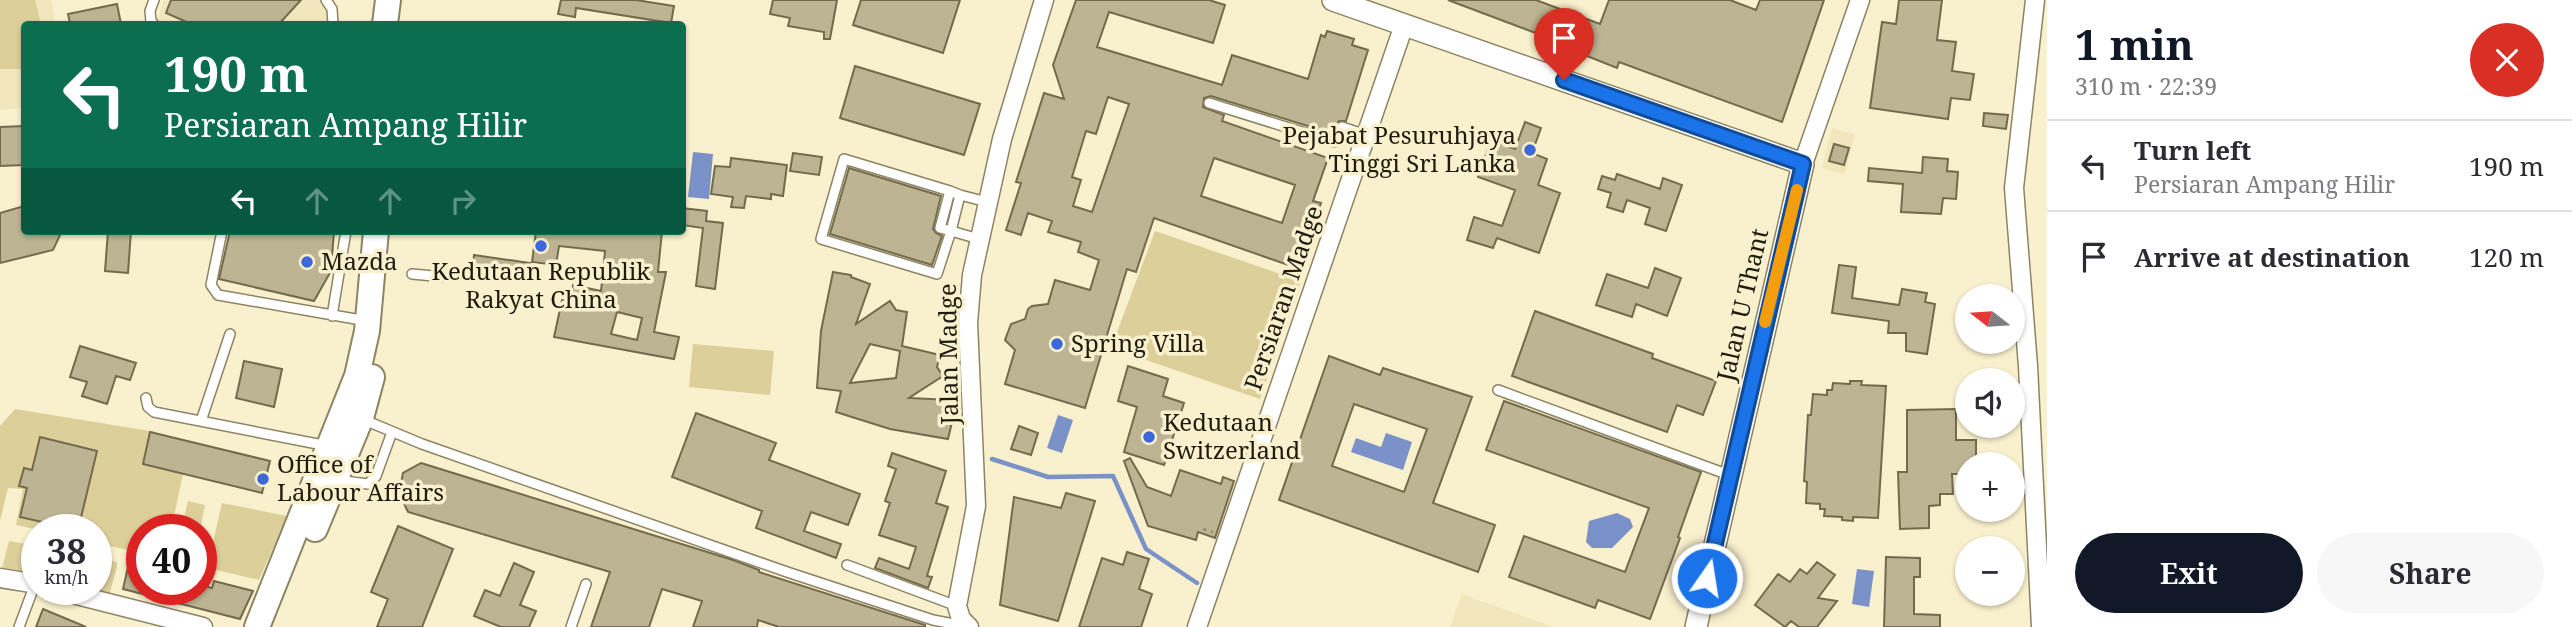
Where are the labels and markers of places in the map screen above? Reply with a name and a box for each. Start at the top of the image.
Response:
pin [1534,8,1594,80]
place label: Pejabat Pesuruhjaya Tinggi Sri Lanka [1283,118,1516,179]
marker: Pejabat Pesuruhjaya Tinggi Sri Lanka [1522,142,1538,158]
marker: Kedutaan Republik Rakyat China [533,238,549,254]
place label: Mazda [321,244,398,277]
marker: Mazda [299,254,315,270]
place label: Kedutaan Republik Rakyat China [432,254,651,315]
place label: Spring Villa [1071,326,1205,359]
marker: Spring Villa [1049,336,1065,352]
place label: Kedutaan Switzerland [1163,405,1300,466]
marker: Kedutaan Switzerland [1141,429,1157,445]
place label: Office of Labour Affairs [277,447,444,508]
marker: Office of Labour Affairs [255,471,271,487]

